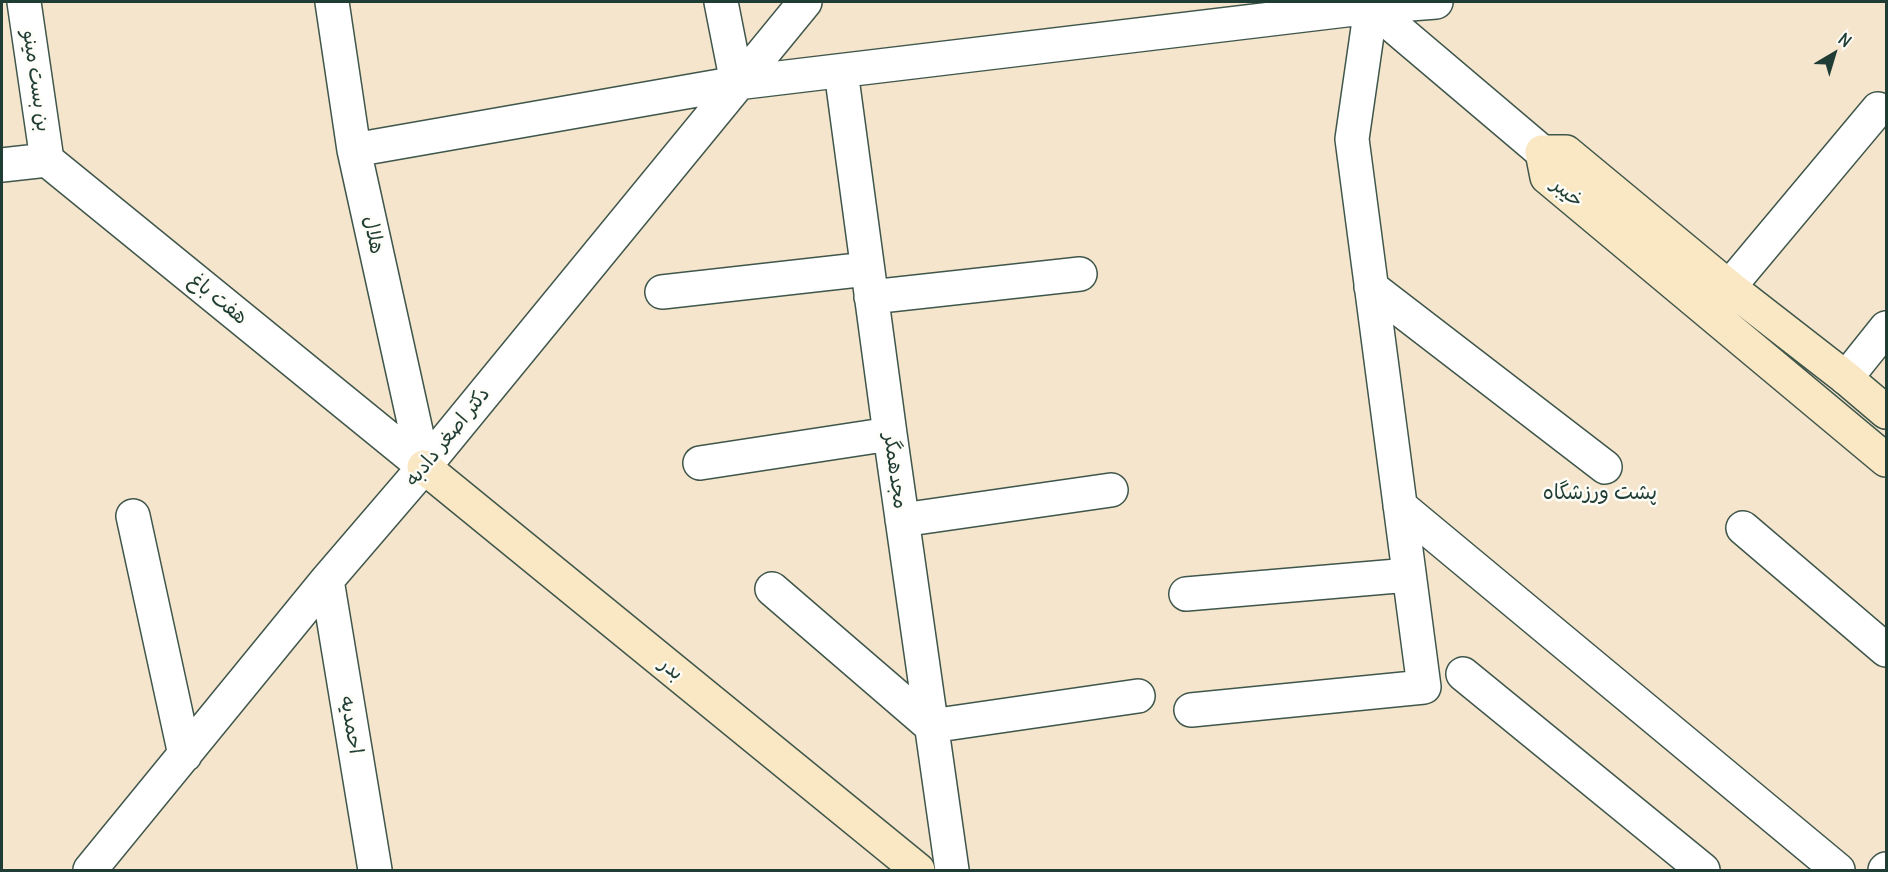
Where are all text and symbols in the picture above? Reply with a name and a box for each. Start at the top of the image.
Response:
north arrow [1804,24,1864,84]
street label: بن بست مینو [17,29,55,133]
text: N [1835,29,1856,51]
street label: خیبر [1546,173,1588,213]
street label: هلال [357,214,389,256]
street label: هفت باغ [184,268,252,330]
street label: دکتر اصغر دادبه [401,382,495,492]
street label: مجدهمگر [878,432,912,510]
district label: پشت ورزشگاه [1543,480,1657,506]
street label: بدر [654,652,688,686]
street label: احمدیه [335,694,367,756]

